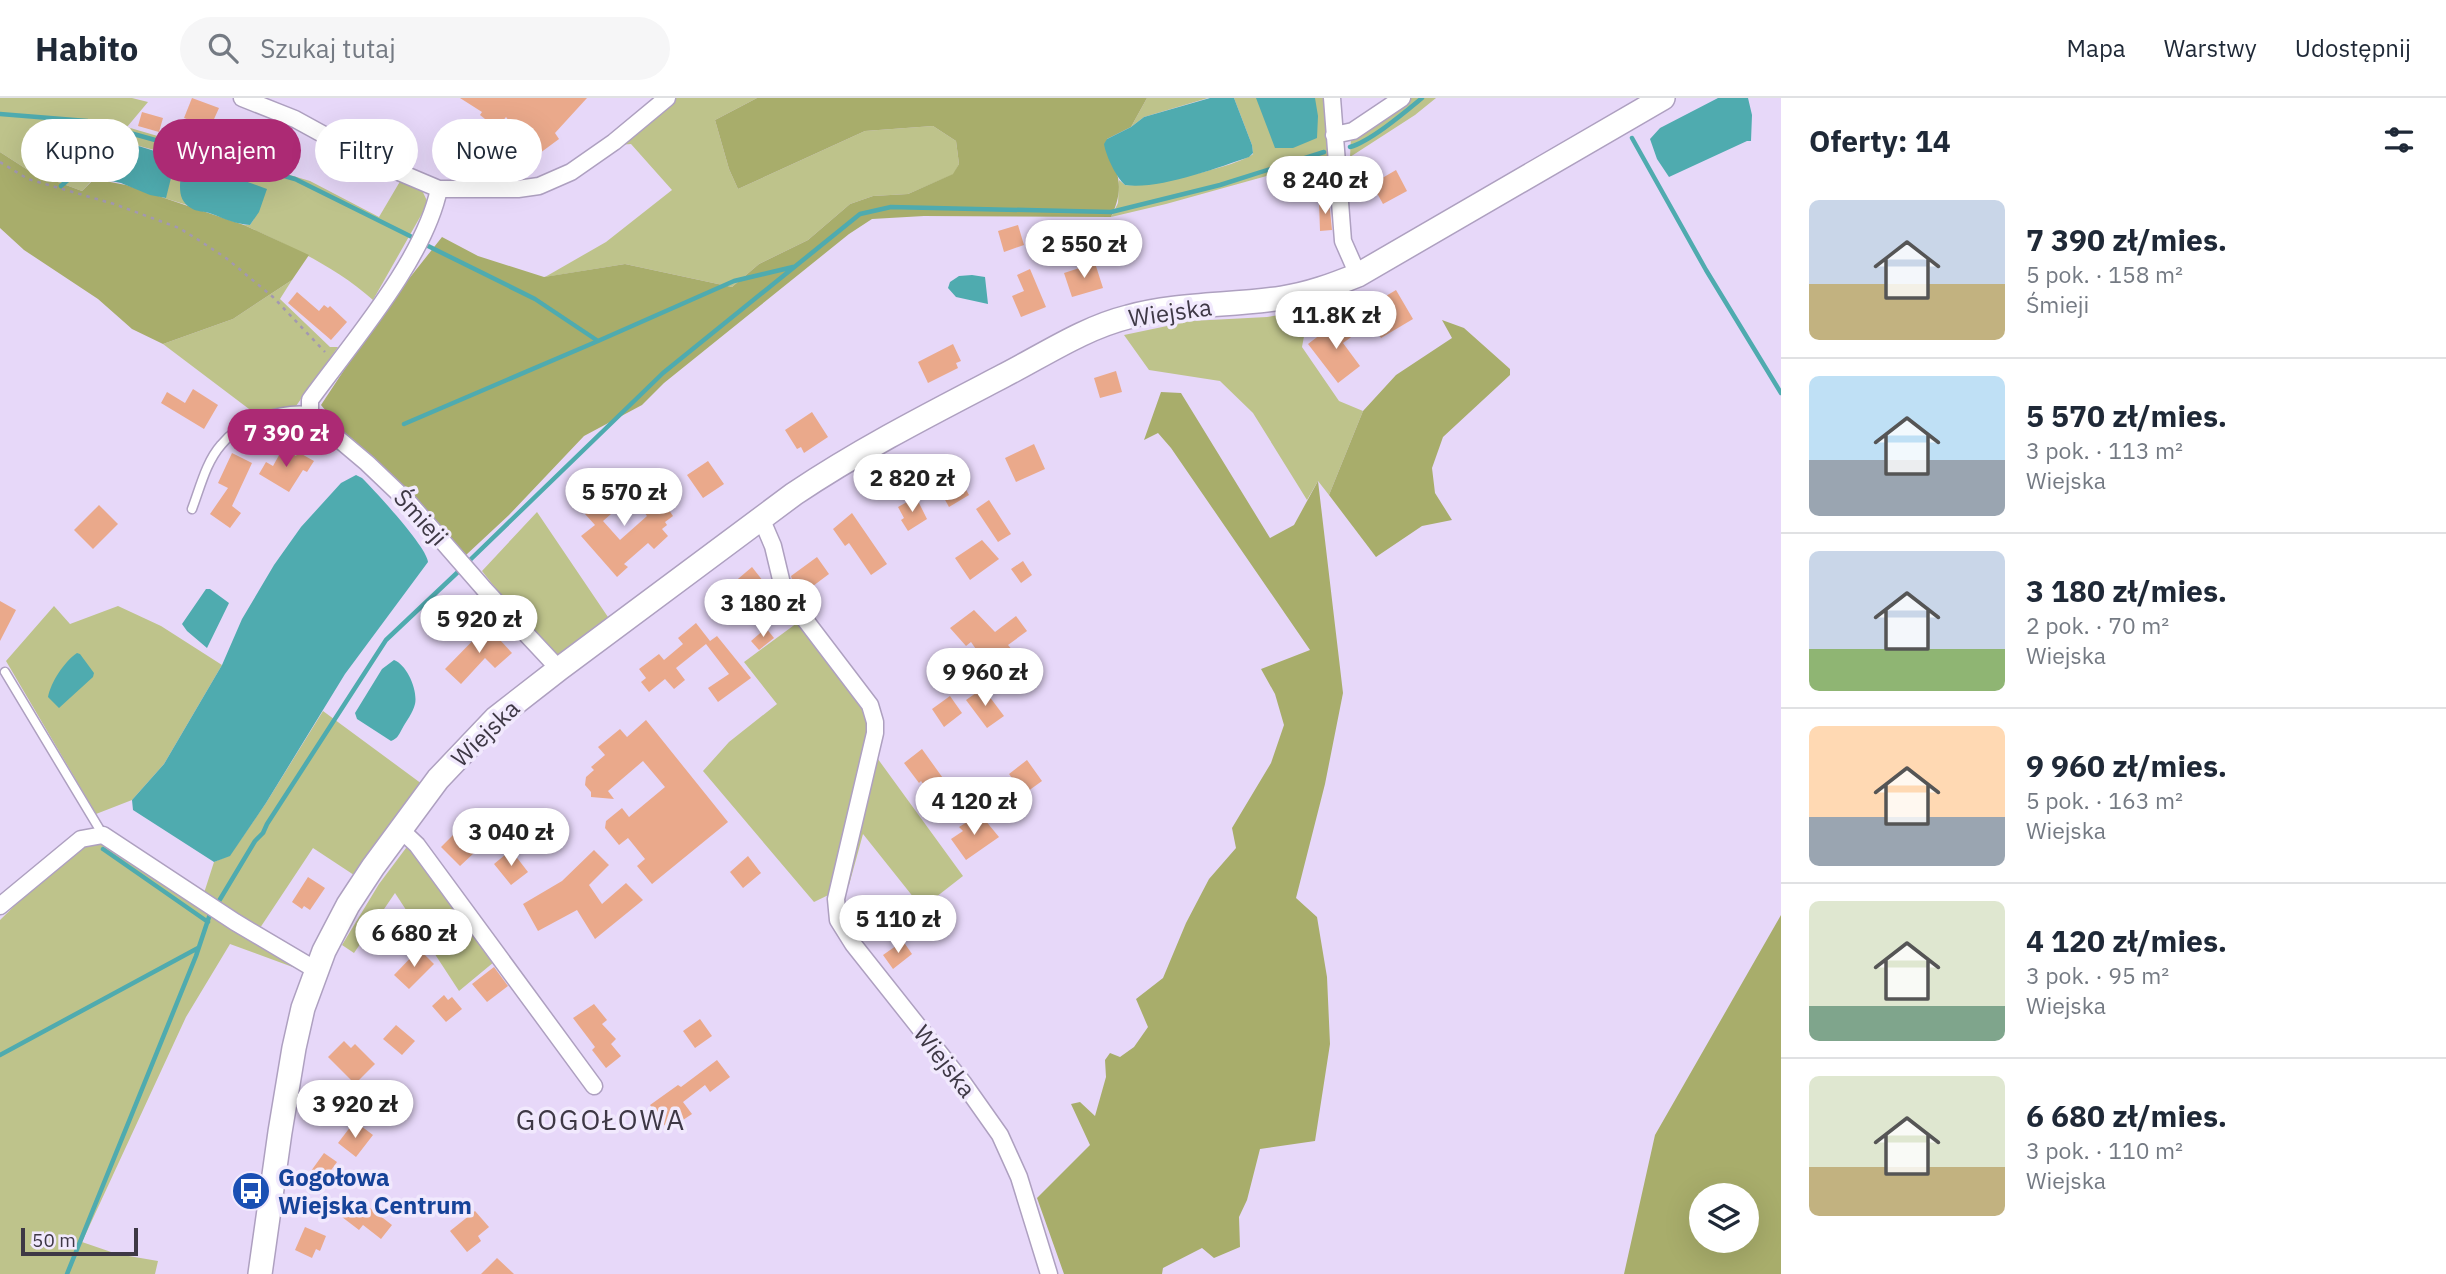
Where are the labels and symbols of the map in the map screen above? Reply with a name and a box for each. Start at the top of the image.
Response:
pin: 8 240 zł [1253,156,1397,216]
pin: 2 550 zł [1012,220,1156,280]
street label: Wiejska [1126,290,1214,334]
pin: 11.8K zł [1264,292,1408,351]
pin: 7 390 zł [214,410,358,469]
pin: 2 820 zł [840,454,984,514]
pin: 5 570 zł [552,468,696,528]
street label: Śmieji [387,482,455,552]
pin: 3 180 zł [691,580,835,639]
pin: 5 920 zł [407,596,551,655]
pin: 9 960 zł [913,648,1057,708]
street label: Wiejska [444,692,526,774]
pin: 4 120 zł [902,778,1046,837]
pin: 3 040 zł [439,808,583,868]
pin: 5 110 zł [826,896,970,955]
pin: 6 680 zł [342,910,486,969]
street label: Wiejska [907,1018,983,1104]
pin: 3 920 zł [283,1080,427,1140]
district label: GOGOŁOWA [516,1101,686,1138]
place label: Gogołowa Wiejska Centrum [278,1161,472,1221]
bus stop icon: Gogołowa Wiejska Centrum [230,1170,272,1212]
scale bar [21,1225,138,1257]

